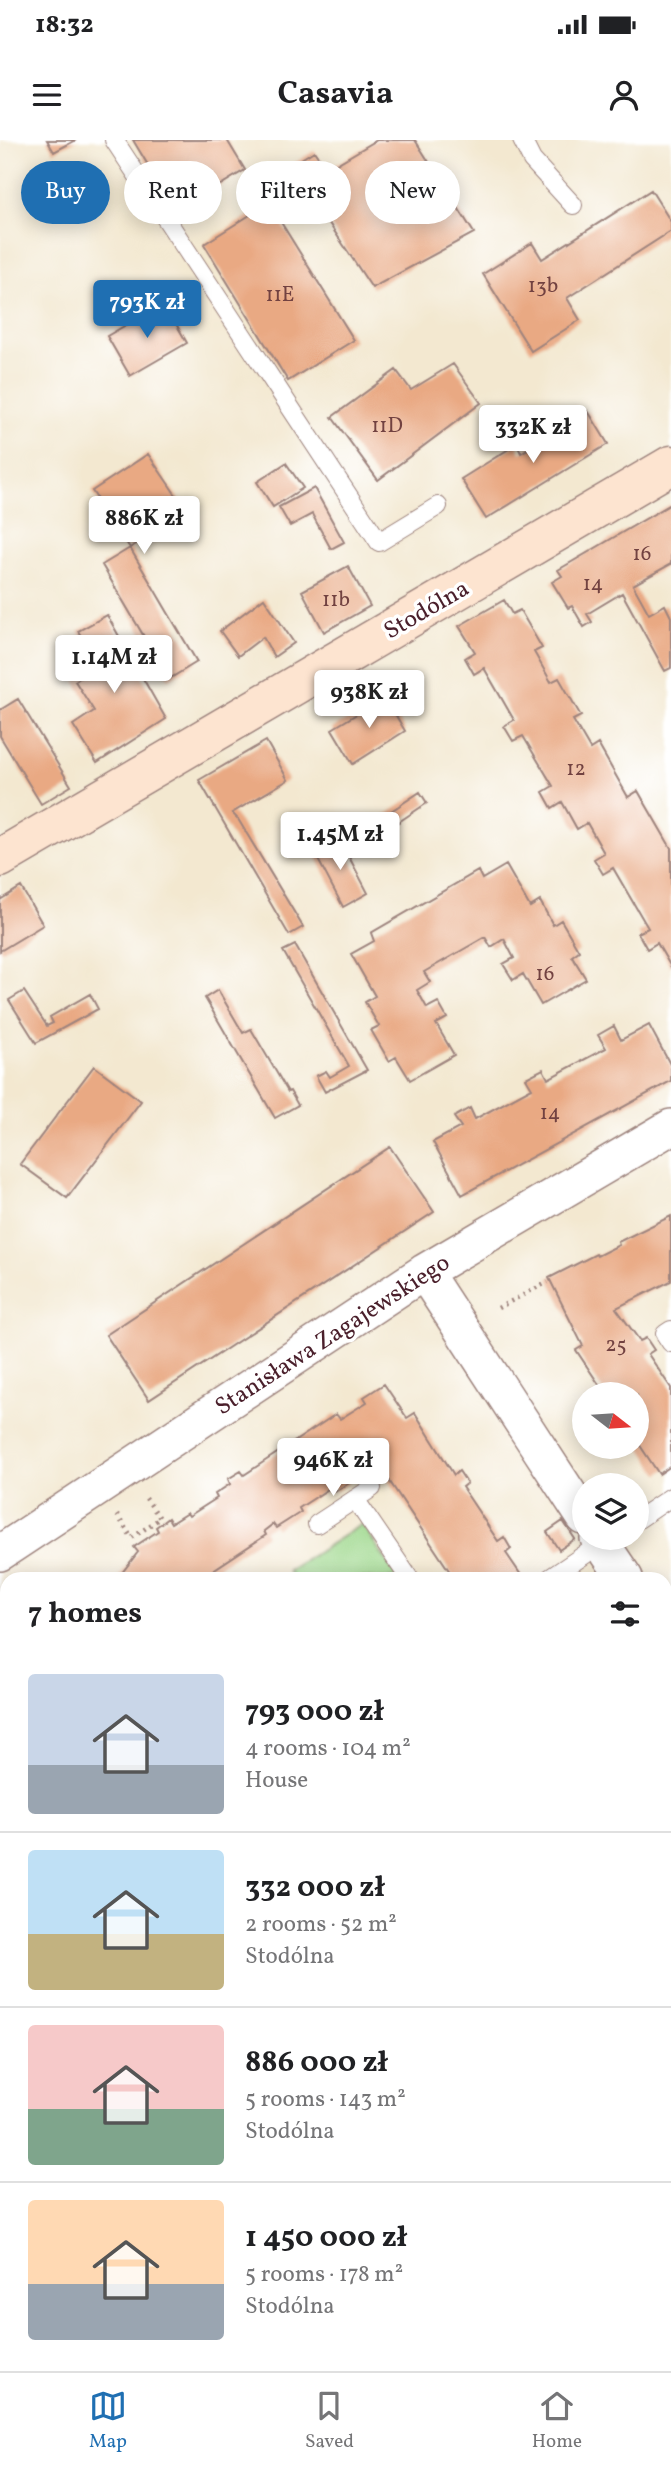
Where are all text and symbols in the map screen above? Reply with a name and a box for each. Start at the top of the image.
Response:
text: 18:32 [35,7,94,43]
text: Casavia [278,73,393,117]
icon: menu [28,76,66,114]
icon: person [605,76,643,114]
chip: Buy [21,161,110,224]
chip: Rent [124,161,222,224]
chip: Filters [236,161,351,224]
chip: New [365,161,460,224]
house number: 13b [528,272,558,301]
pin: 793K zł [82,280,212,340]
house number: 11E [266,281,294,310]
text: 793K zł [109,287,185,319]
pin: 332K zł [468,406,598,465]
house number: 11D [371,412,403,441]
text: 332K zł [495,412,571,444]
pin: 886K zł [79,496,209,556]
text: 886K zł [105,503,183,535]
house number: 16 [633,540,651,569]
house number: 14 [583,570,603,599]
street label: Stodólna [378,573,476,649]
house number: 11b [322,586,350,615]
pin: 1.14M zł [42,636,186,695]
text: 1.14M zł [71,642,157,674]
pin: 938K zł [304,670,434,730]
text: 938K zł [330,677,408,709]
house number: 12 [566,755,586,784]
pin: 1.45M zł [268,812,412,872]
text: 1.45M zł [297,819,383,851]
house number: 16 [536,960,554,989]
house number: 14 [540,1099,560,1128]
street label: Stanisława Zagajewskiego [209,1247,457,1425]
house number: 25 [605,1331,627,1360]
north arrow [572,1382,649,1460]
map controls [572,1382,649,1550]
pin: 946K zł [268,1438,398,1498]
text: 946K zł [293,1445,373,1477]
button: layers [572,1473,649,1550]
text: 7 homes [28,1593,142,1635]
icon: filters [606,1595,644,1633]
text: 793 000 zł [245,1691,384,1733]
icon: home [84,1702,168,1786]
text: 4 rooms · 104 m² [245,1733,411,1765]
text: House [245,1765,308,1797]
text: 332 000 zł [245,1867,385,1909]
icon: home [84,1878,168,1962]
text: 2 rooms · 52 m² [245,1909,397,1941]
text: Stodólna [245,1941,335,1973]
text: 886 000 zł [245,2042,388,2084]
icon: home [84,2053,168,2137]
text: 5 rooms · 143 m² [245,2084,406,2116]
text: Stodólna [245,2116,335,2148]
text: 1 450 000 zł [245,2217,407,2259]
icon: home [84,2228,168,2312]
text: 5 rooms · 178 m² [245,2259,403,2291]
text: Stodólna [245,2291,335,2323]
tab: Map [89,2387,127,2455]
tab: Saved [305,2387,354,2455]
tab: Home [532,2387,582,2455]

